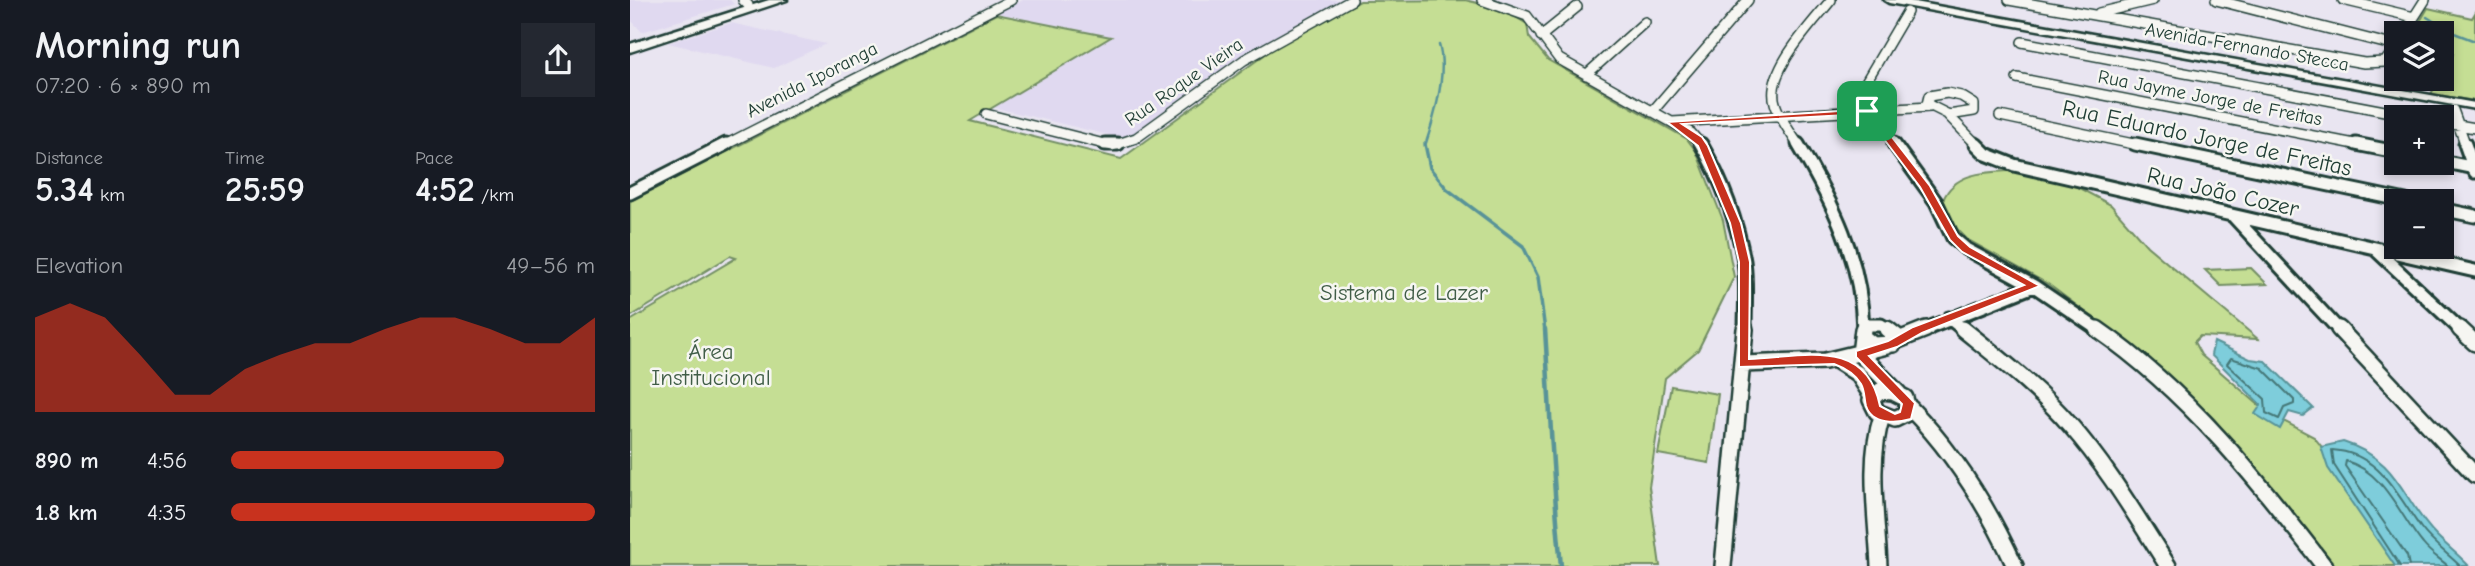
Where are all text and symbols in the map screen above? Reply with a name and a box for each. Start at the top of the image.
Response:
street label: Avenida Fernando Stecca [2143,18,2351,76]
map controls [2384,21,2454,259]
button: layers [2384,21,2454,91]
button: share [521,23,595,97]
text: Morning run [35,24,241,68]
street label: Rua Roque Vieira [1121,33,1247,131]
street label: Avenida Iporanga [743,37,881,123]
street label: Rua Jayme Jorge de Freitas [2096,65,2324,131]
text: 07:20 · 6 × 890 m [35,72,211,99]
pin [1837,81,1897,141]
icon: arrive [1848,92,1886,130]
street label: Rua Eduardo Jorge de Freitas [2060,94,2354,182]
button: + [2384,105,2454,175]
text: Distance [35,147,103,169]
text: Time [225,147,264,169]
text: Pace [415,147,453,169]
street label: Rua João Cozer [2144,161,2302,223]
text: 5.34 [35,169,94,210]
text: 25:59 [225,169,305,210]
text: 4:52 [415,169,475,210]
text: km [94,184,125,206]
text: /km [475,184,514,206]
button: − [2384,189,2454,259]
text: Elevation [35,252,123,279]
text: 49–56 m [506,252,595,279]
park label: Sistema de Lazer [1320,279,1489,306]
park label: Área Institucional [651,338,771,391]
text: 890 m [35,447,98,474]
text: 4:56 [147,447,187,474]
text: 1.8 km [35,499,98,526]
text: 4:35 [147,499,186,526]

